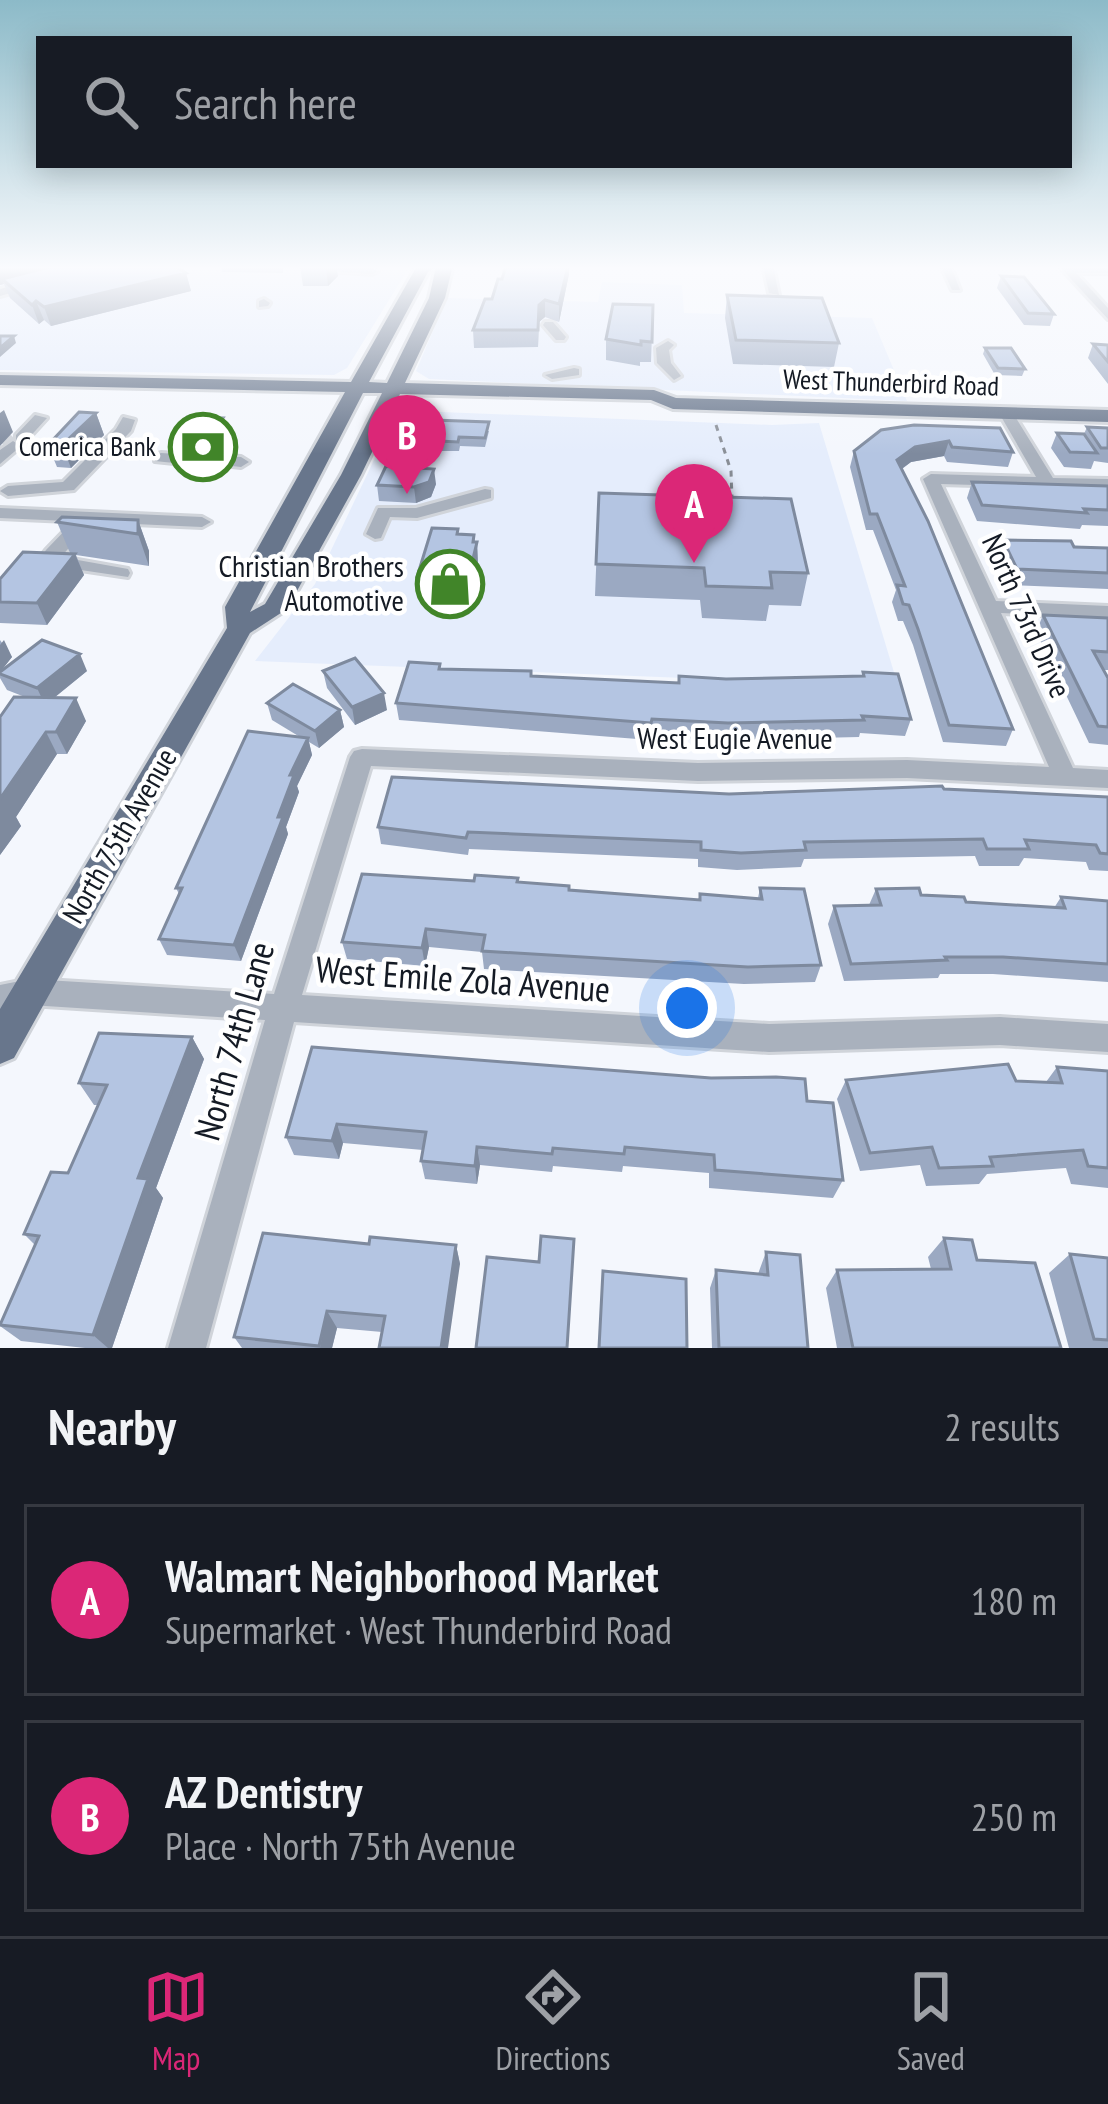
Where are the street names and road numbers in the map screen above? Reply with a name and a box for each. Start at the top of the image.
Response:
street label: West Thunderbird Road [782,361,1000,403]
street label: North 73rd Drive [974,528,1081,703]
street label: West Eugie Avenue [637,718,833,757]
street label: North 75th Avenue [53,741,185,930]
street label: North 74th Lane [183,936,284,1146]
street label: West Emile Zola Avenue [314,945,612,1012]

